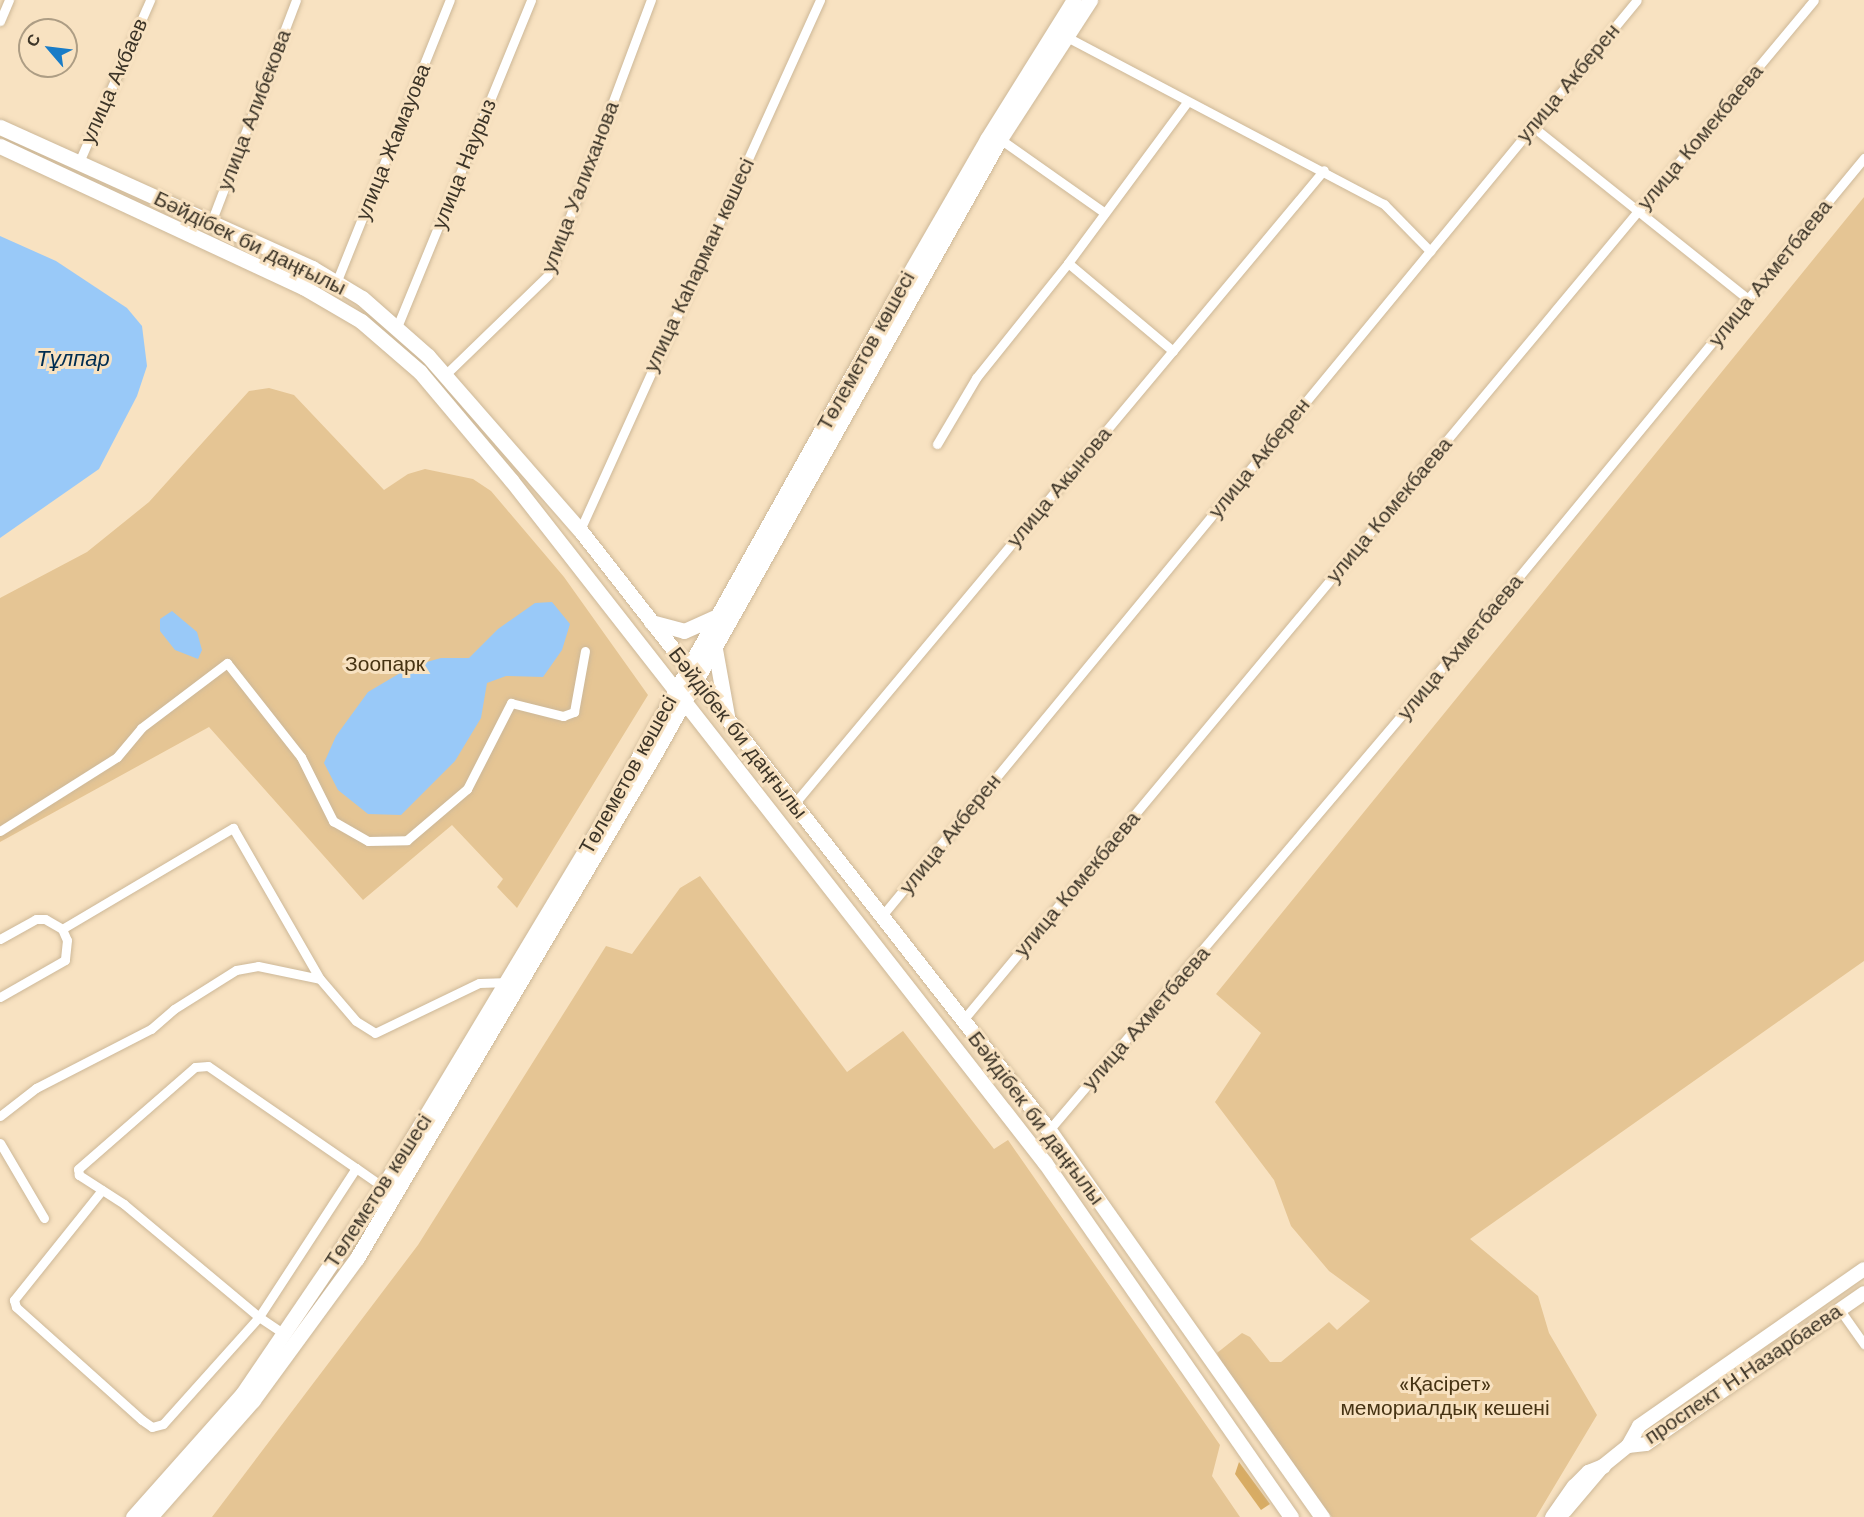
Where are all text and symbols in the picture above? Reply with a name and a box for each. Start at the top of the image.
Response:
street label: улица Акбаев [75,14,153,148]
north arrow [18,18,78,78]
street label: улица Акберен [1511,19,1625,147]
street label: улица Алибекова [212,26,296,194]
text: С [22,31,45,50]
street label: улица Комекбаева [1632,59,1768,215]
street label: улица Жамауова [350,60,436,224]
street label: улица Наурыз [426,95,502,233]
street label: улица Уалиханова [536,98,624,276]
street label: улица Каһарман көшесі [638,154,760,376]
street label: Бәйдібек би даңғылы [150,186,350,300]
street label: улица Ахметбаева [1703,194,1837,352]
street label: Төлеметов көшесі [812,267,920,435]
water label: Тұлпар [36,346,110,372]
street label: улица Акберен [1203,393,1315,523]
street label: улица Акынова [1001,422,1117,552]
street label: улица Комекбаева [1321,432,1457,588]
street label: улица Ахметбаева [1392,569,1528,725]
street label: Бәйдібек би даңғылы [663,642,813,824]
park label: Зоопарк [345,651,425,677]
street label: Төлеметов көшесі [574,691,682,859]
street label: улица Акберен [894,769,1006,899]
street label: улица Комекбаева [1009,806,1145,962]
street label: улица Ахметбаева [1077,941,1215,1095]
street label: Бәйдібек би даңғылы [963,1026,1109,1210]
street label: Төлеметов көшесі [319,1110,437,1272]
street label: проспект Н.Назарбаева [1640,1299,1846,1449]
park label: «Қасірет» мемориалдық кешені [1340,1371,1550,1421]

